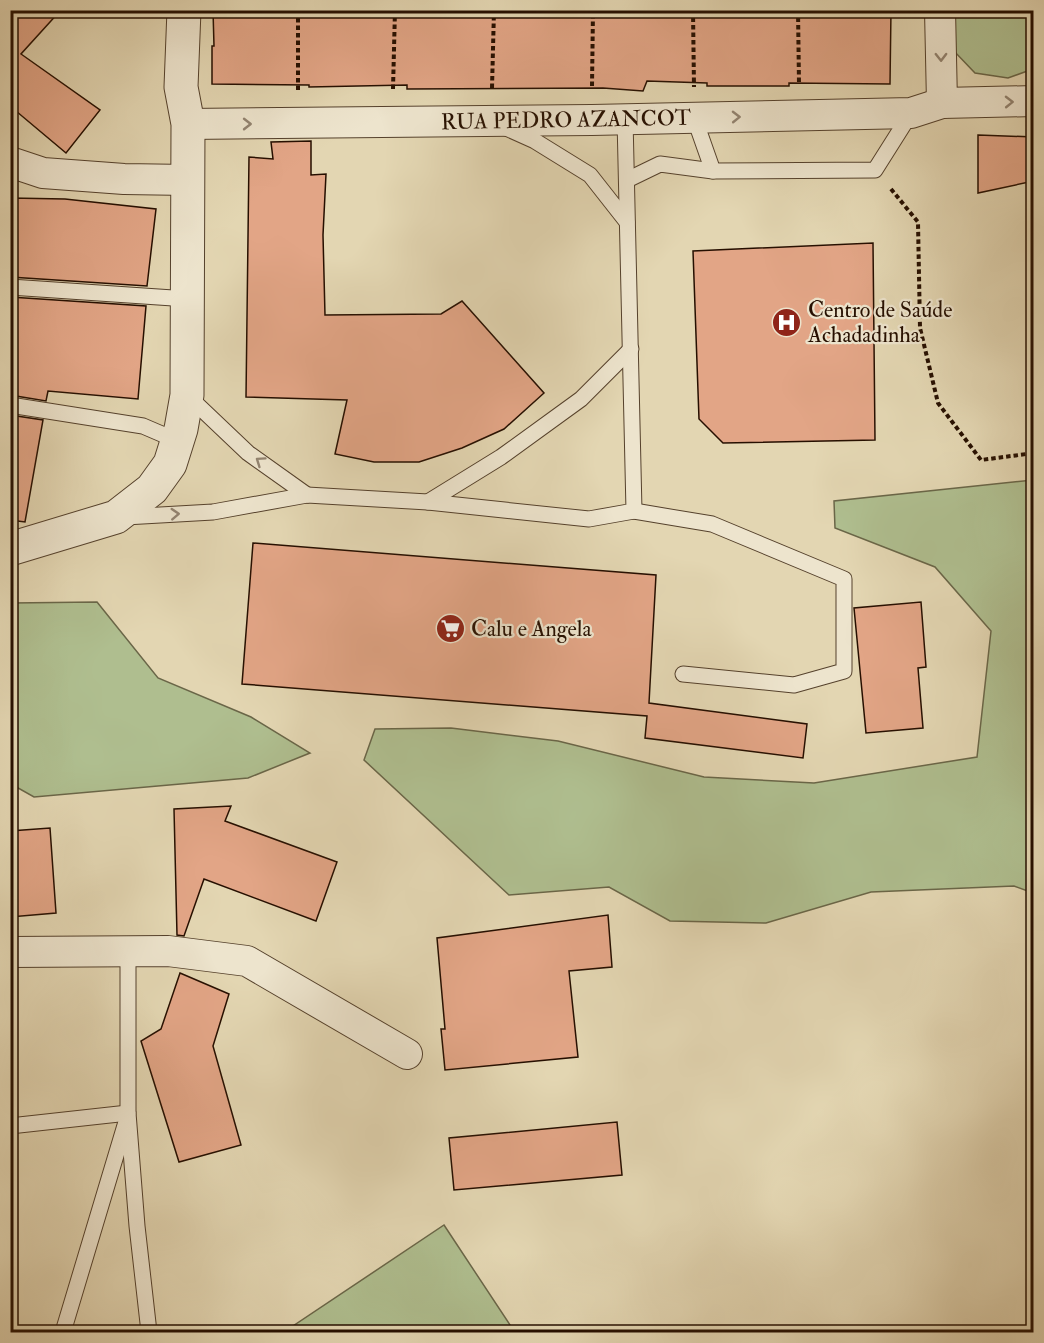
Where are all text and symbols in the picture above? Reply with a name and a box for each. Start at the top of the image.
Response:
one-way arrow [935,52,947,61]
one-way arrow [1004,95,1013,108]
street label: RUA PEDRO AZANCOT [441,104,692,136]
one-way arrow [731,110,740,123]
one-way arrow [242,118,251,130]
place label: Centro de Saúde Achadadinha [807,296,952,349]
hospital icon: Centro de Saúde Achadadinha [771,307,803,339]
one-way arrow [255,457,266,468]
one-way arrow [170,508,179,521]
supermarket icon: Calu e Angela [434,613,466,645]
place label: Calu e Angela [471,615,592,643]

